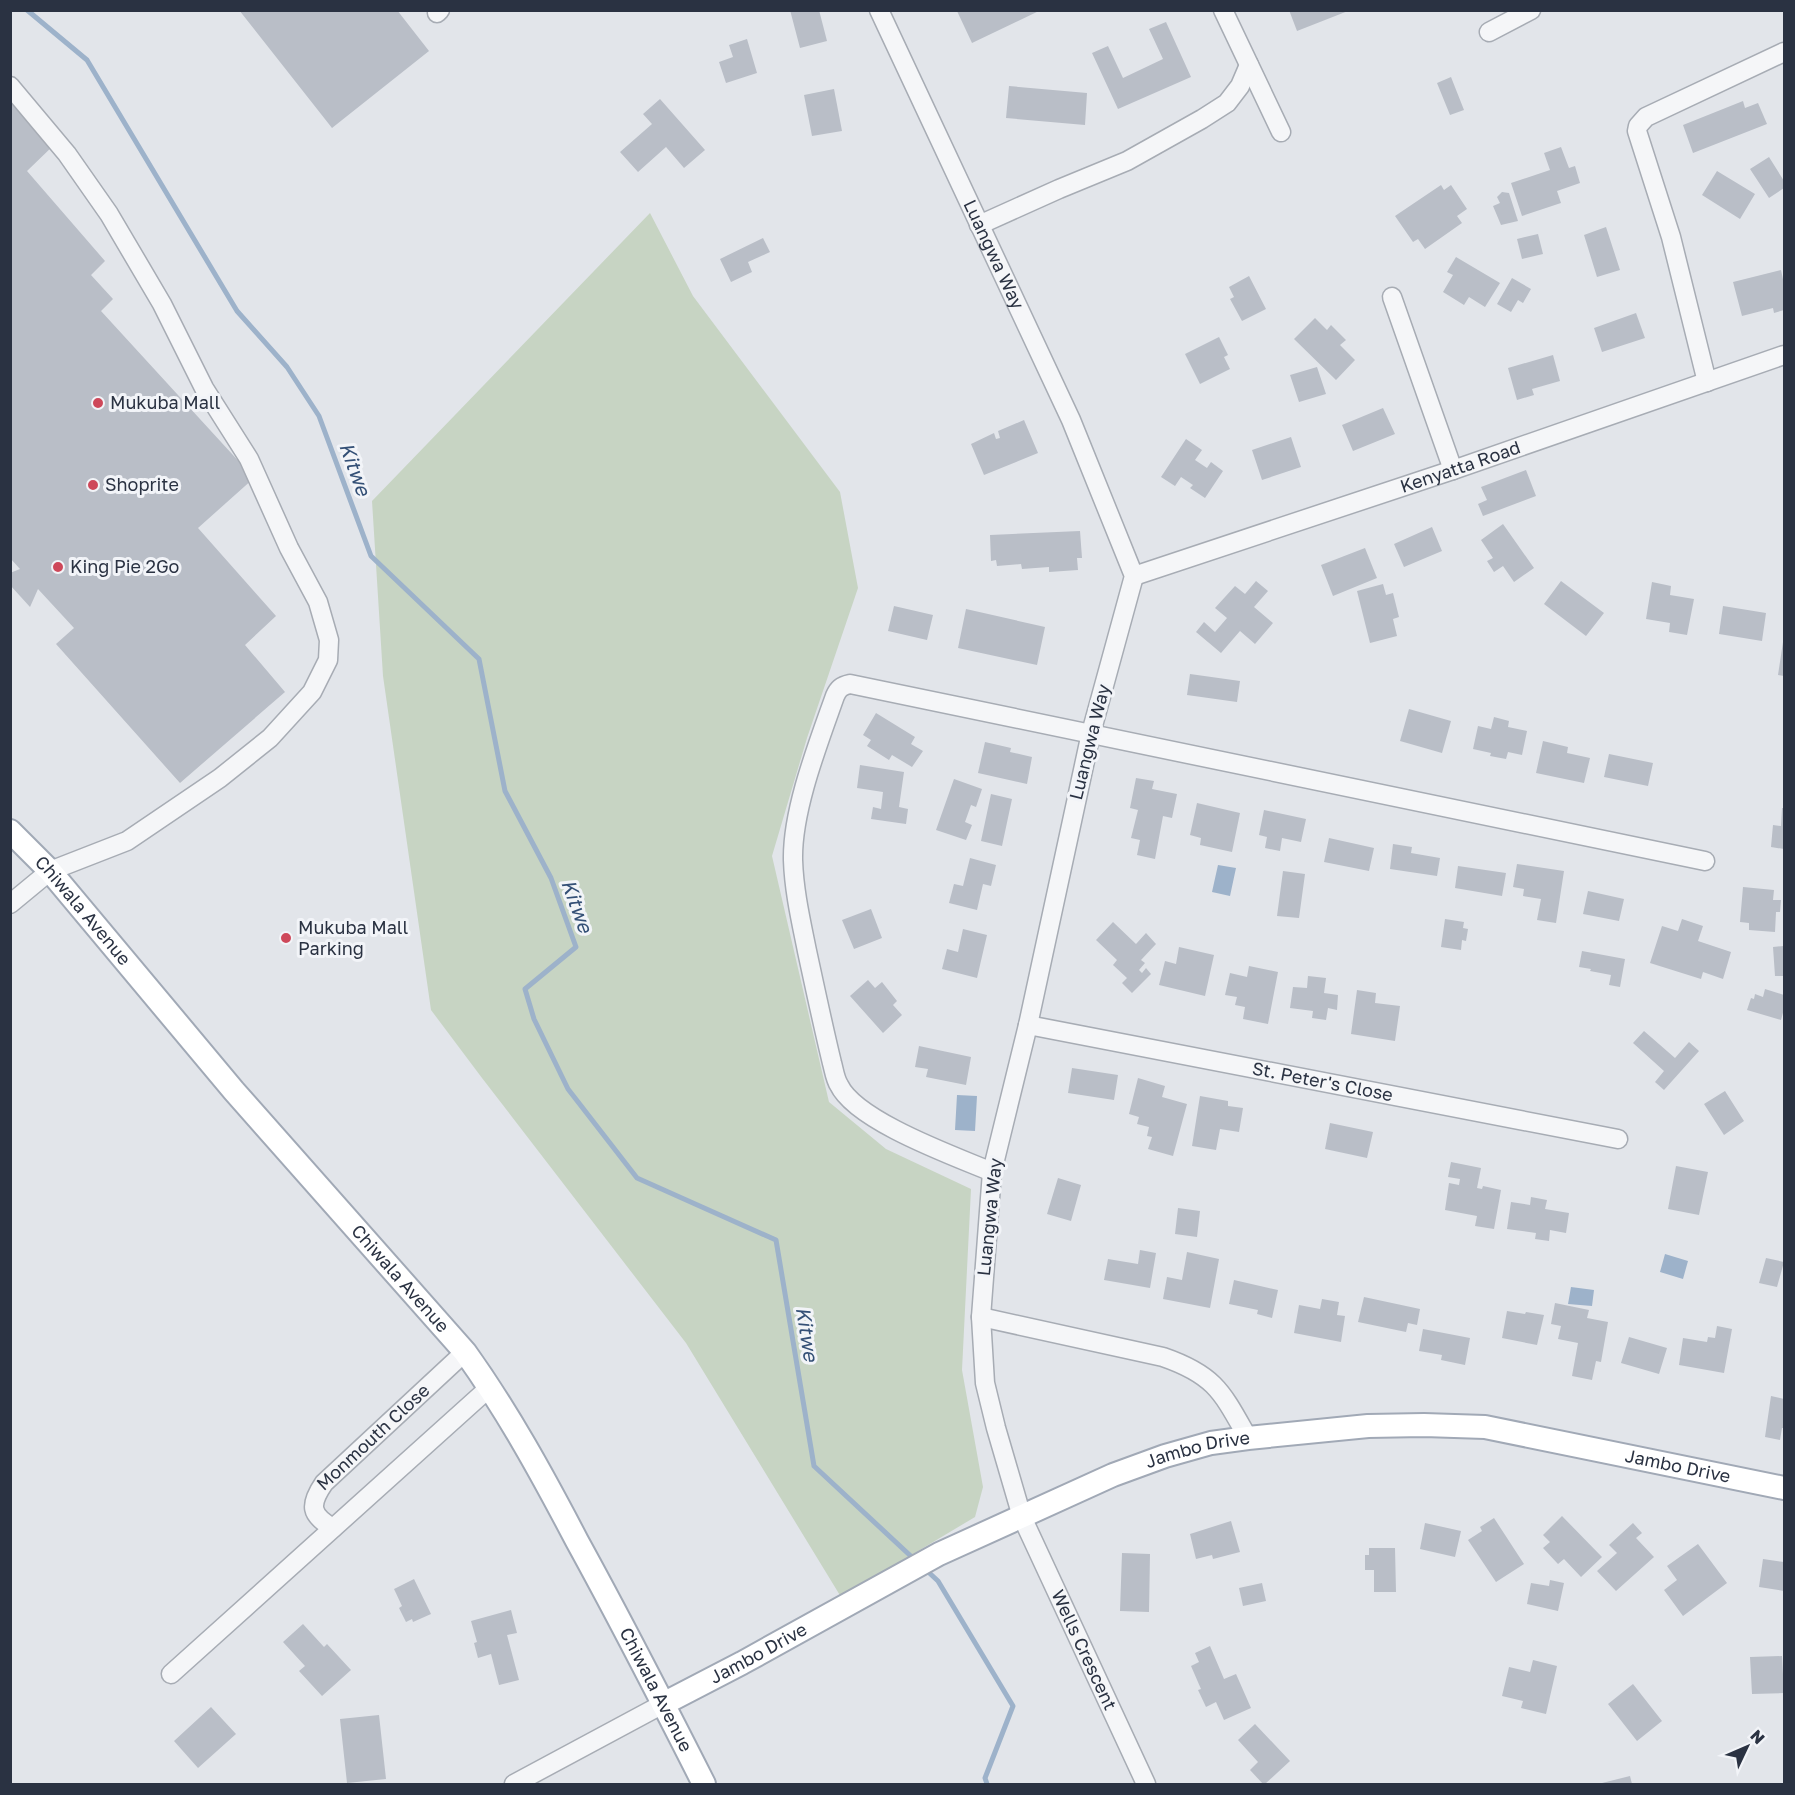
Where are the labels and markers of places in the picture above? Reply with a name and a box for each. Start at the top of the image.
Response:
place label: Mukuba Mall [110,391,221,413]
marker: Mukuba Mall [91,396,105,410]
place label: Shoprite [105,473,179,495]
marker: Shoprite [86,478,100,492]
place label: King Pie 2Go [70,555,179,577]
marker: King Pie 2Go [51,560,65,574]
place label: Mukuba Mall Parking [298,916,409,959]
marker: Mukuba Mall Parking [279,931,293,945]

